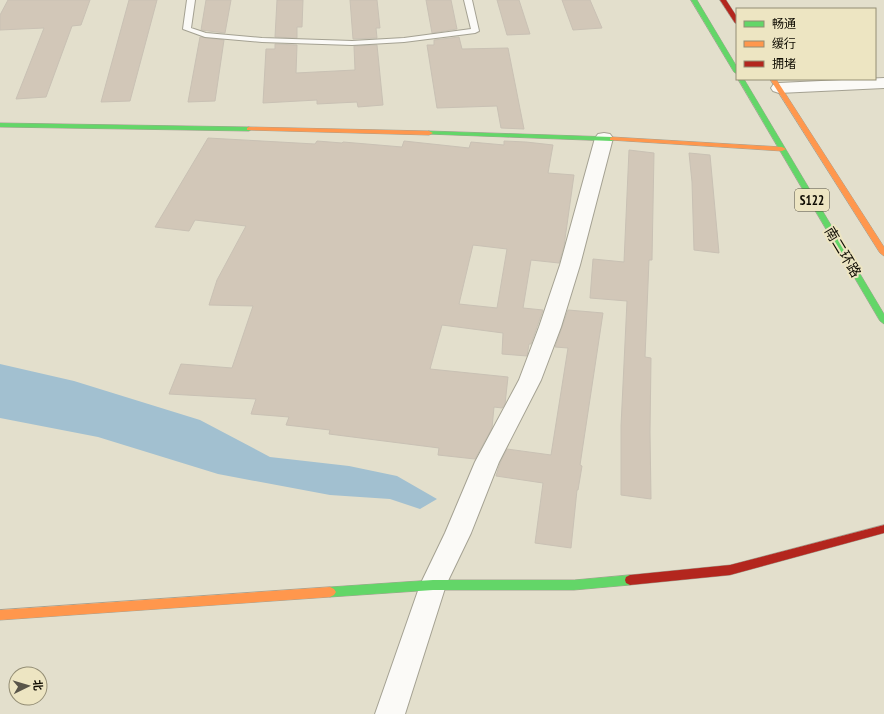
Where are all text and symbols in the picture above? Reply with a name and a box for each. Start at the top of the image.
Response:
legend [736,8,876,80]
text: 畅通 [772,16,796,31]
text: 缓行 [772,36,796,51]
text: 拥堵 [772,56,796,71]
road number: S122 [795,189,829,211]
street label: 南二环路 [821,223,865,281]
north arrow [8,666,48,706]
text: 北 [31,679,45,691]

